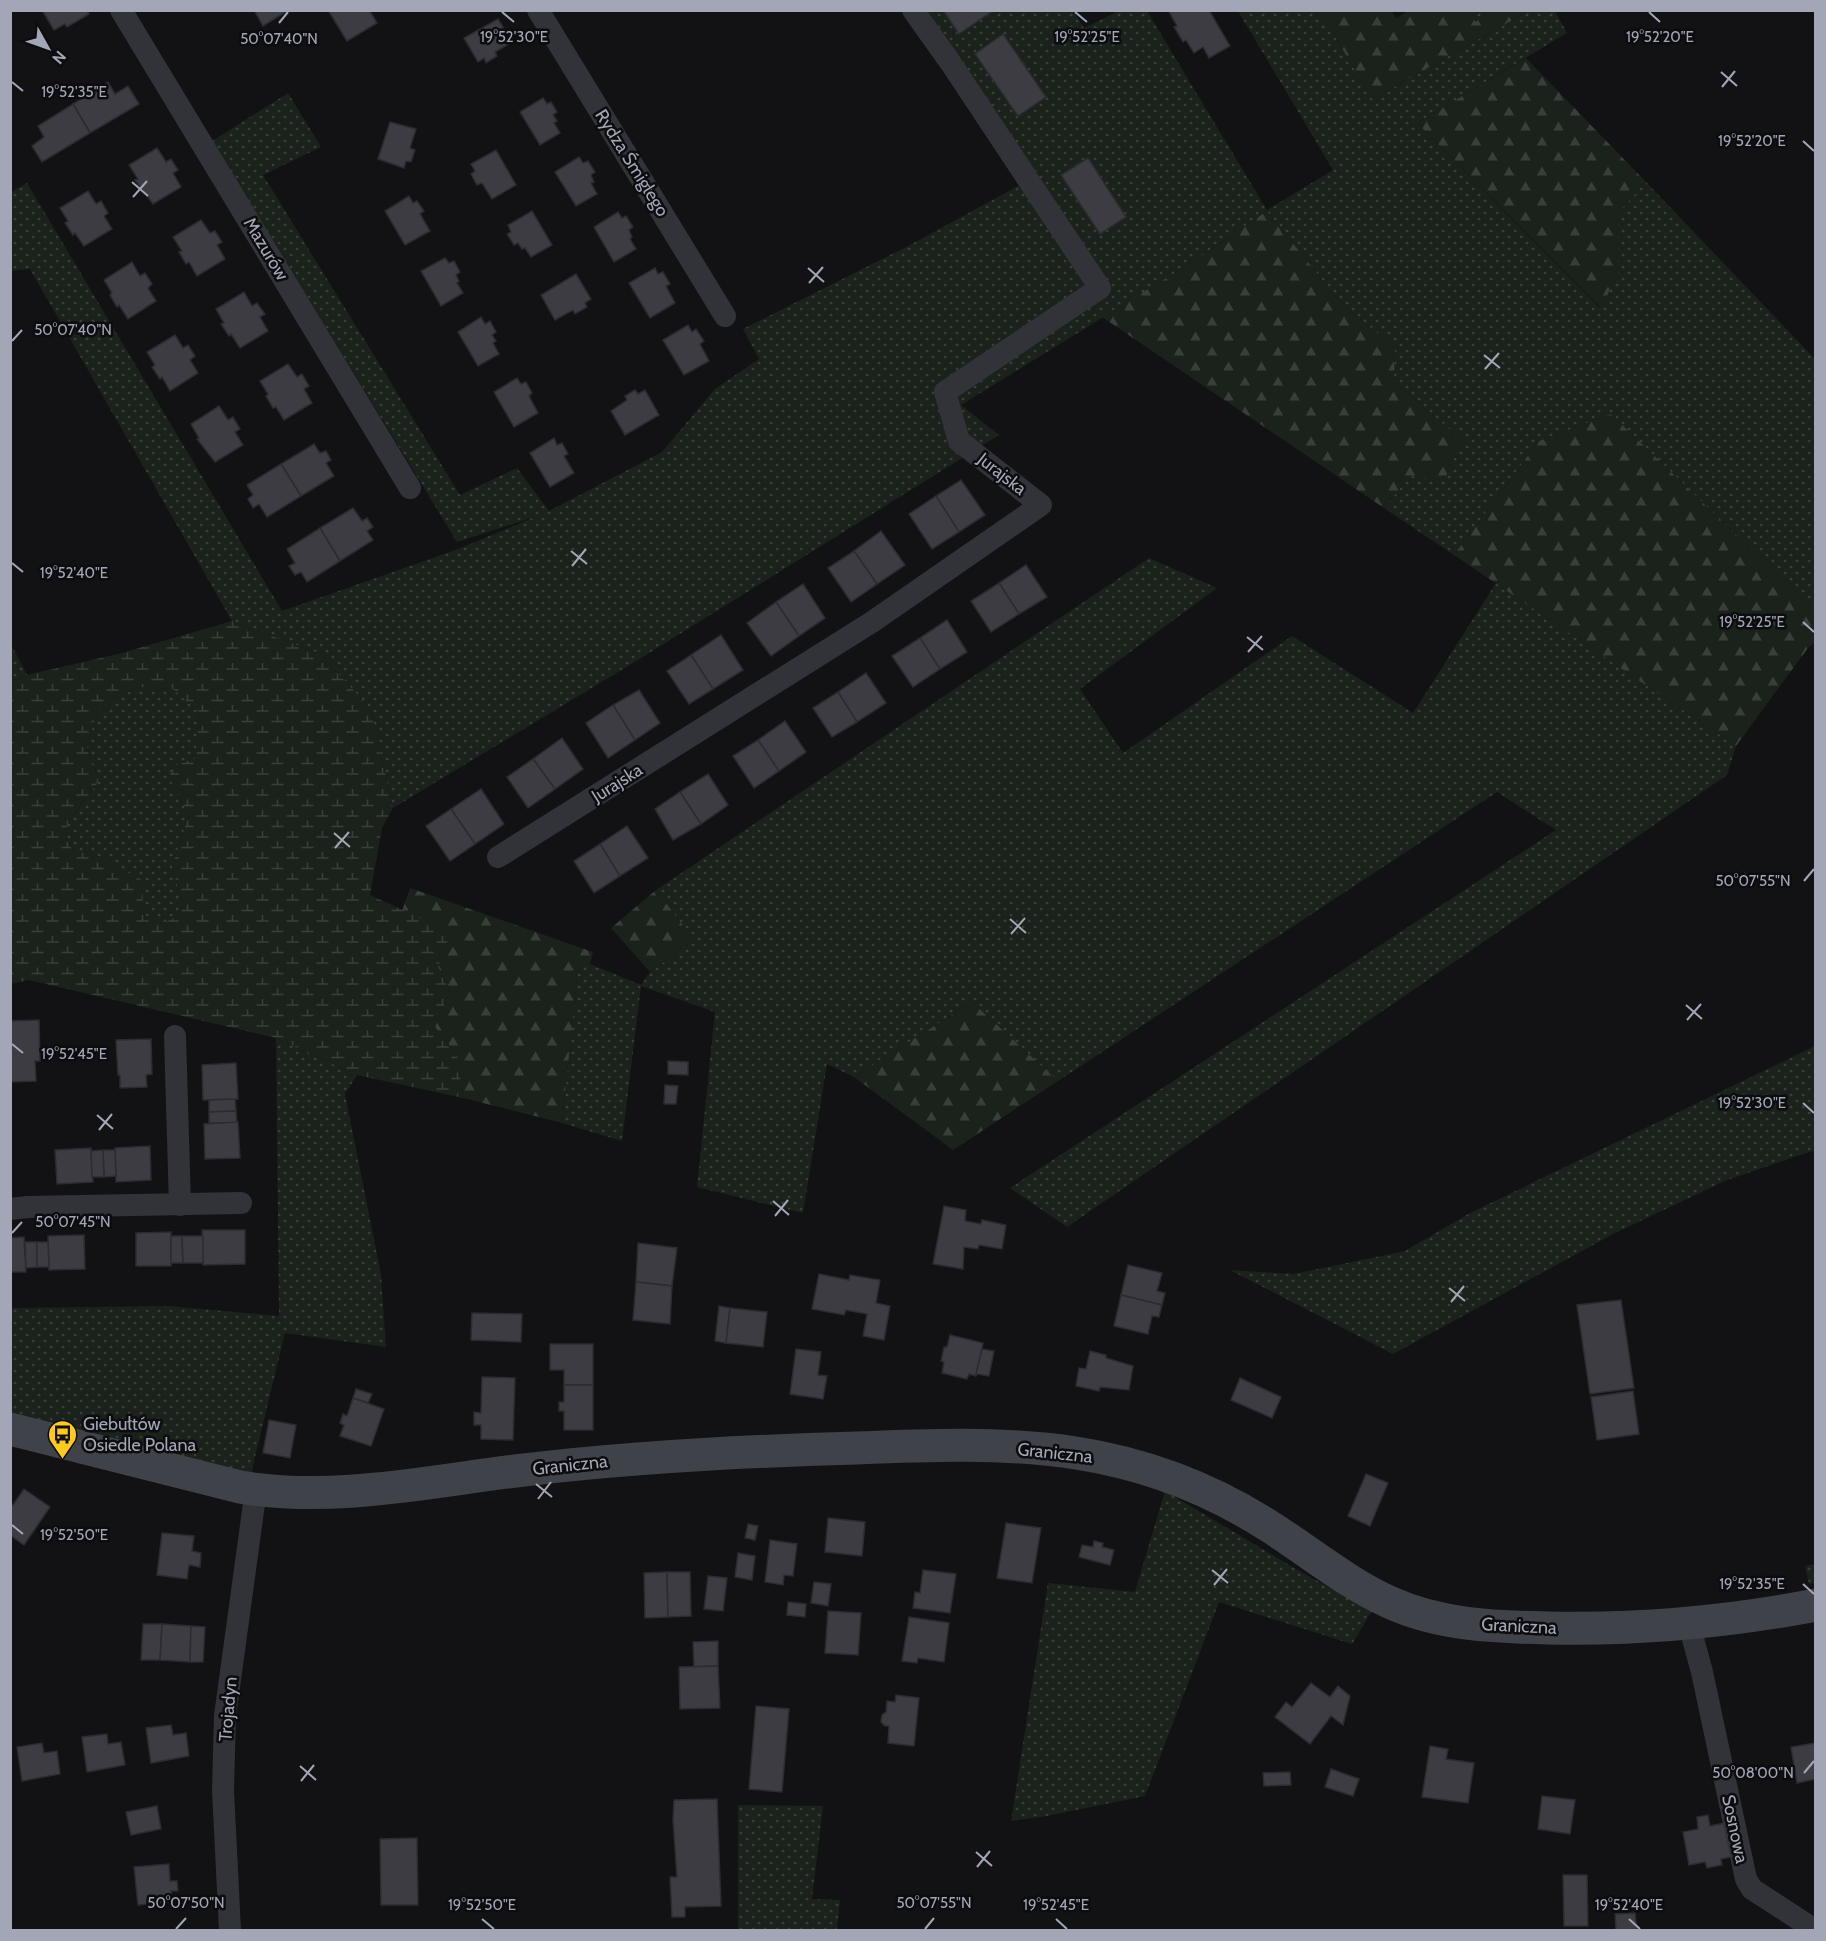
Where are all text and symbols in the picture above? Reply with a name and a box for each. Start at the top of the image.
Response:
north arrow [18,18,78,78]
text: 19°52'30"E [480,28,548,46]
text: 19°52'25"E [1054,28,1120,46]
text: 19°52'20"E [1626,28,1694,46]
text: 50°07'40"N [240,30,318,48]
text: N [48,47,70,68]
text: 19°52'35"E [41,83,107,101]
street label: Rydza Śmigłego [590,105,674,221]
text: 19°52'20"E [1718,132,1786,150]
street label: Mazurów [239,214,293,284]
text: 50°07'40"N [34,321,112,339]
street label: Jurajska [972,448,1031,500]
text: 19°52'40"E [40,564,108,582]
text: 19°52'25"E [1719,613,1785,631]
street label: Jurajska [587,759,647,808]
text: 50°07'55"N [1716,872,1791,890]
text: 19°52'45"E [41,1045,107,1063]
text: 19°52'30"E [1718,1094,1786,1112]
text: 50°07'45"N [35,1213,111,1231]
place label: Giebułtów Osiedle Polana [83,1413,197,1456]
bus stop icon: Giebułtów Osiedle Polana [46,1418,78,1460]
street label: Graniczna [1016,1438,1094,1468]
street label: Graniczna [531,1450,609,1480]
text: 19°52'50"E [40,1526,108,1544]
text: 19°52'35"E [1719,1575,1785,1593]
street label: Graniczna [1481,1613,1558,1639]
street label: Trojadyn [214,1676,242,1742]
text: 50°08'00"N [1712,1764,1794,1782]
street label: Sosnowa [1717,1793,1753,1866]
text: 50°07'50"N [147,1894,225,1912]
text: 50°07'55"N [897,1894,972,1912]
text: 19°52'50"E [448,1896,516,1914]
text: 19°52'45"E [1023,1896,1089,1914]
text: 19°52'40"E [1595,1896,1663,1914]

